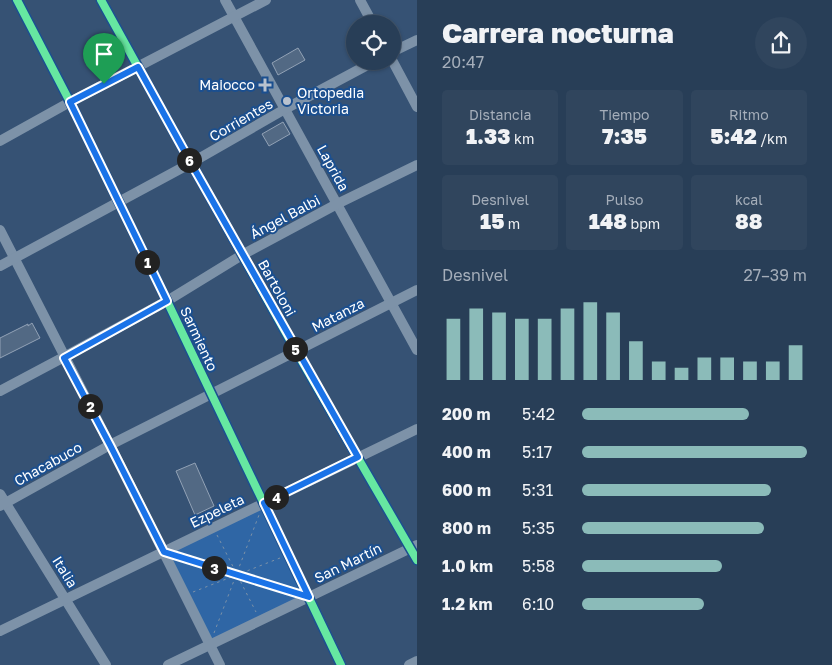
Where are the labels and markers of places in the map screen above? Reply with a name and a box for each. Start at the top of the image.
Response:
pin [83,33,125,84]
place label: Maiocco [199,76,255,93]
marker: Maiocco [259,79,271,91]
place label: Ortopedia Victoria [297,84,364,117]
marker: Ortopedia Victoria [281,95,293,107]
pin: 6 [176,148,202,172]
pin: 1 [134,250,160,274]
pin: 5 [282,336,308,362]
pin: 2 [78,394,102,418]
pin: 4 [264,484,288,510]
pin: 3 [202,556,226,580]

